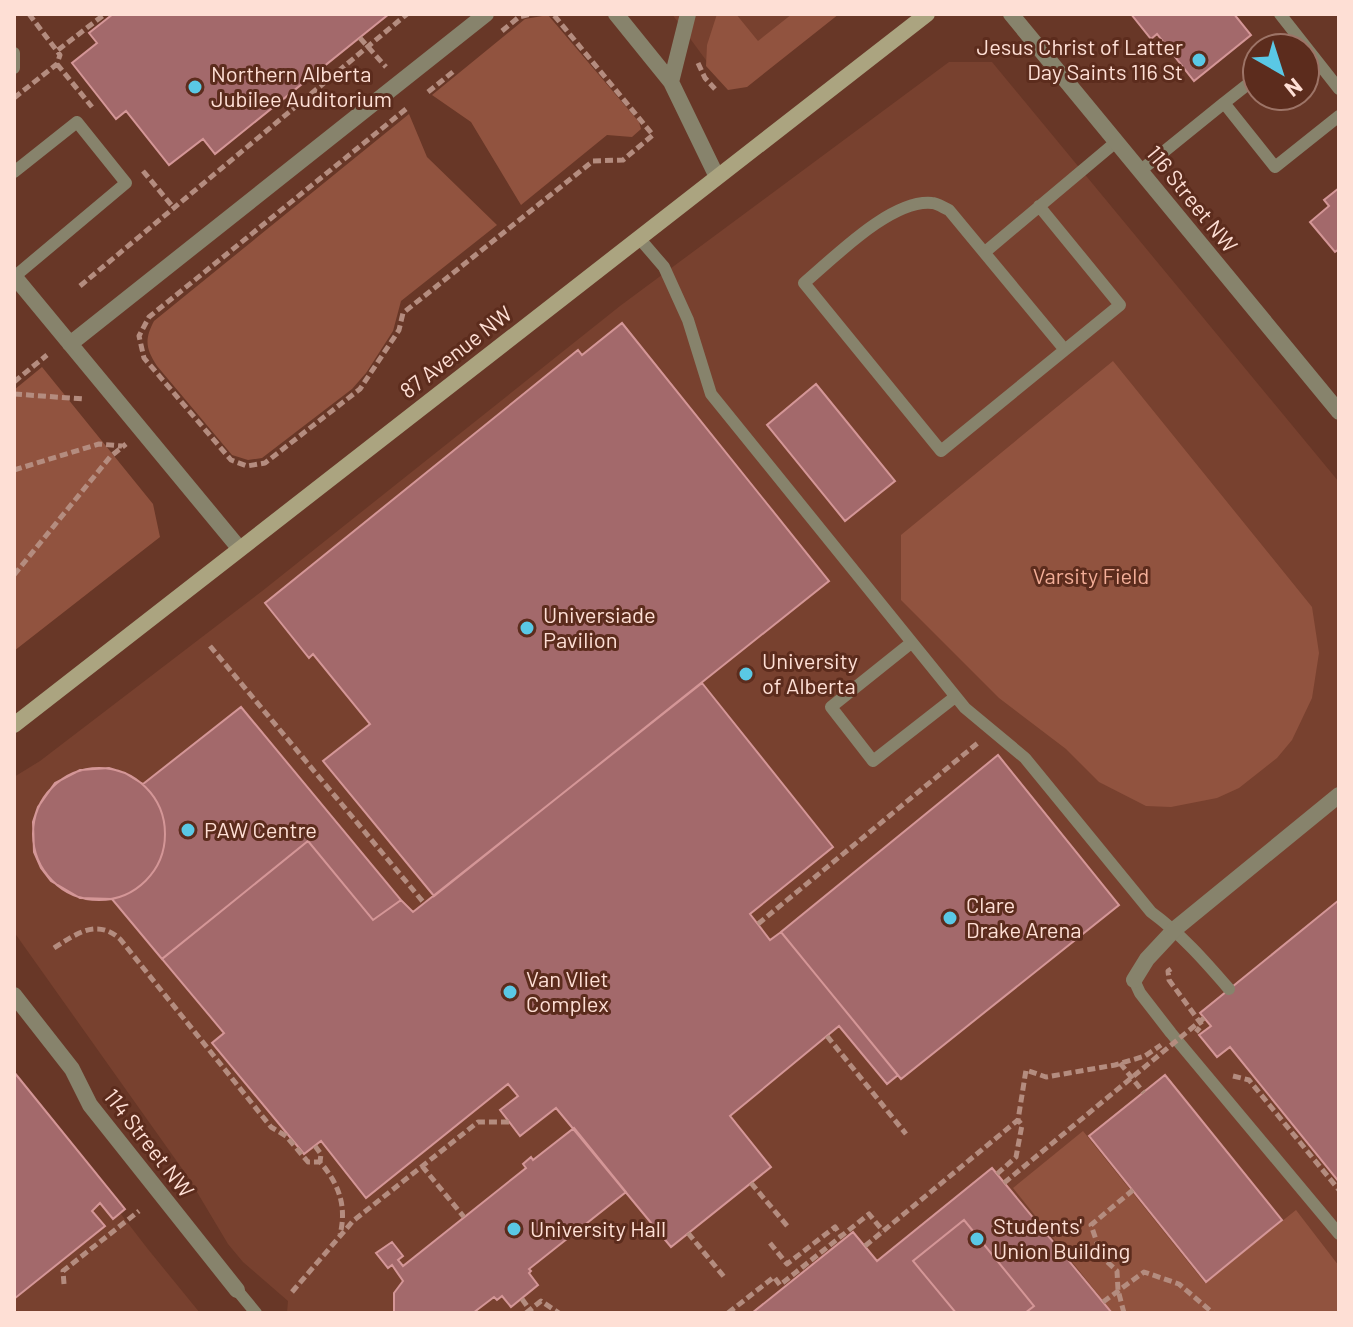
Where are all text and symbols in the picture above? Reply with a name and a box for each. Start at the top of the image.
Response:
north arrow [1241,32,1321,112]
place label: Jesus Christ of Latter Day Saints 116 St [976,33,1183,84]
marker: Jesus Christ of Latter Day Saints 116 St [1190,51,1208,69]
place label: Northern Alberta Jubilee Auditorium [211,60,392,111]
text: N [1280,74,1308,103]
marker: Northern Alberta Jubilee Auditorium [186,78,204,96]
street label: 116 Street NW [1142,140,1244,257]
street label: 87 Avenue NW [394,299,516,403]
park label: Varsity Field [1033,562,1149,588]
place label: Universiade Pavilion [543,601,656,652]
marker: Universiade Pavilion [518,619,536,637]
place label: University of Alberta [762,647,858,698]
marker: University of Alberta [737,665,755,683]
place label: PAW Centre [204,816,317,842]
marker: PAW Centre [179,821,197,839]
place label: Clare Drake Arena [966,891,1082,942]
marker: Clare Drake Arena [941,909,959,927]
place label: Van Vliet Complex [526,965,609,1016]
marker: Van Vliet Complex [501,983,519,1001]
street label: 114 Street NW [99,1083,200,1202]
place label: Students' Union Building [993,1212,1130,1263]
place label: University Hall [530,1215,666,1241]
marker: University Hall [505,1220,523,1238]
marker: Students' Union Building [968,1230,986,1248]

